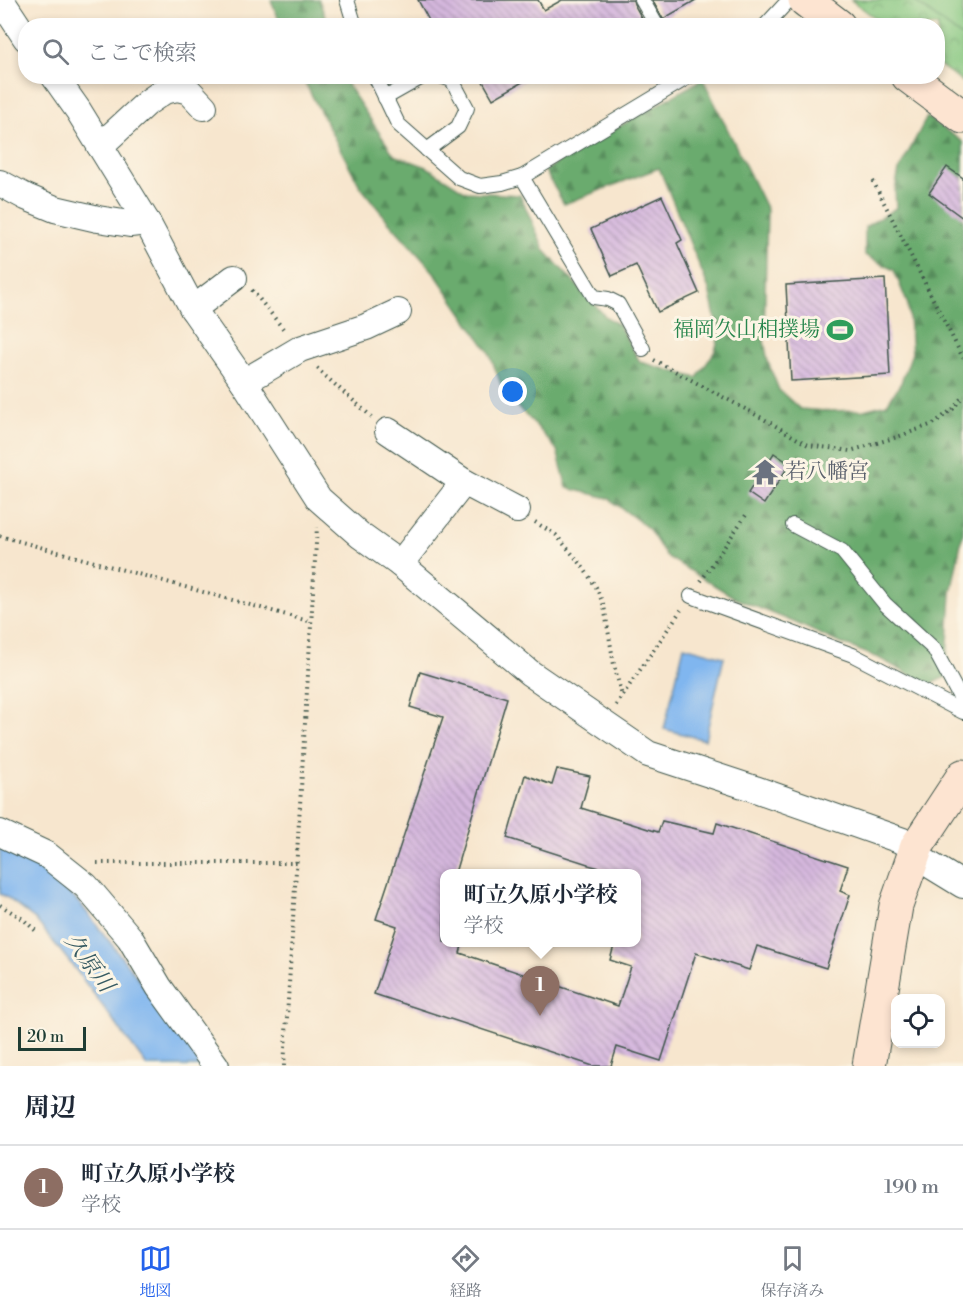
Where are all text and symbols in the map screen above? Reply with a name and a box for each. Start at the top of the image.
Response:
search box [18,18,945,84]
icon: search [39,35,72,68]
text: ここで検索 [87,40,197,67]
sports icon: 福岡久山相撲場 [825,315,855,345]
place label: 福岡久山相撲場 [673,317,820,343]
your location [498,377,527,406]
temple icon: 若八幡宮 [750,457,780,487]
place label: 若八幡宮 [785,459,869,485]
popup [440,869,641,947]
text: 町立久原小学校 [463,882,618,909]
text: 学校 [463,914,503,939]
water label: 久原川 [59,928,120,999]
pin: 1 [520,966,560,1016]
map controls [891,994,945,1048]
button: locate [891,994,945,1048]
scale bar [18,1024,86,1052]
text: 20 m [27,1027,64,1047]
text: 周辺 [24,1092,76,1124]
text: 町立久原小学校 [81,1161,235,1188]
text: 1 [39,1175,48,1200]
text: 190 m [884,1175,939,1200]
text: 学校 [81,1193,121,1218]
tab: 地図 [139,1242,172,1301]
tab: 経路 [449,1242,482,1301]
tab: 保存済み [760,1242,824,1301]

